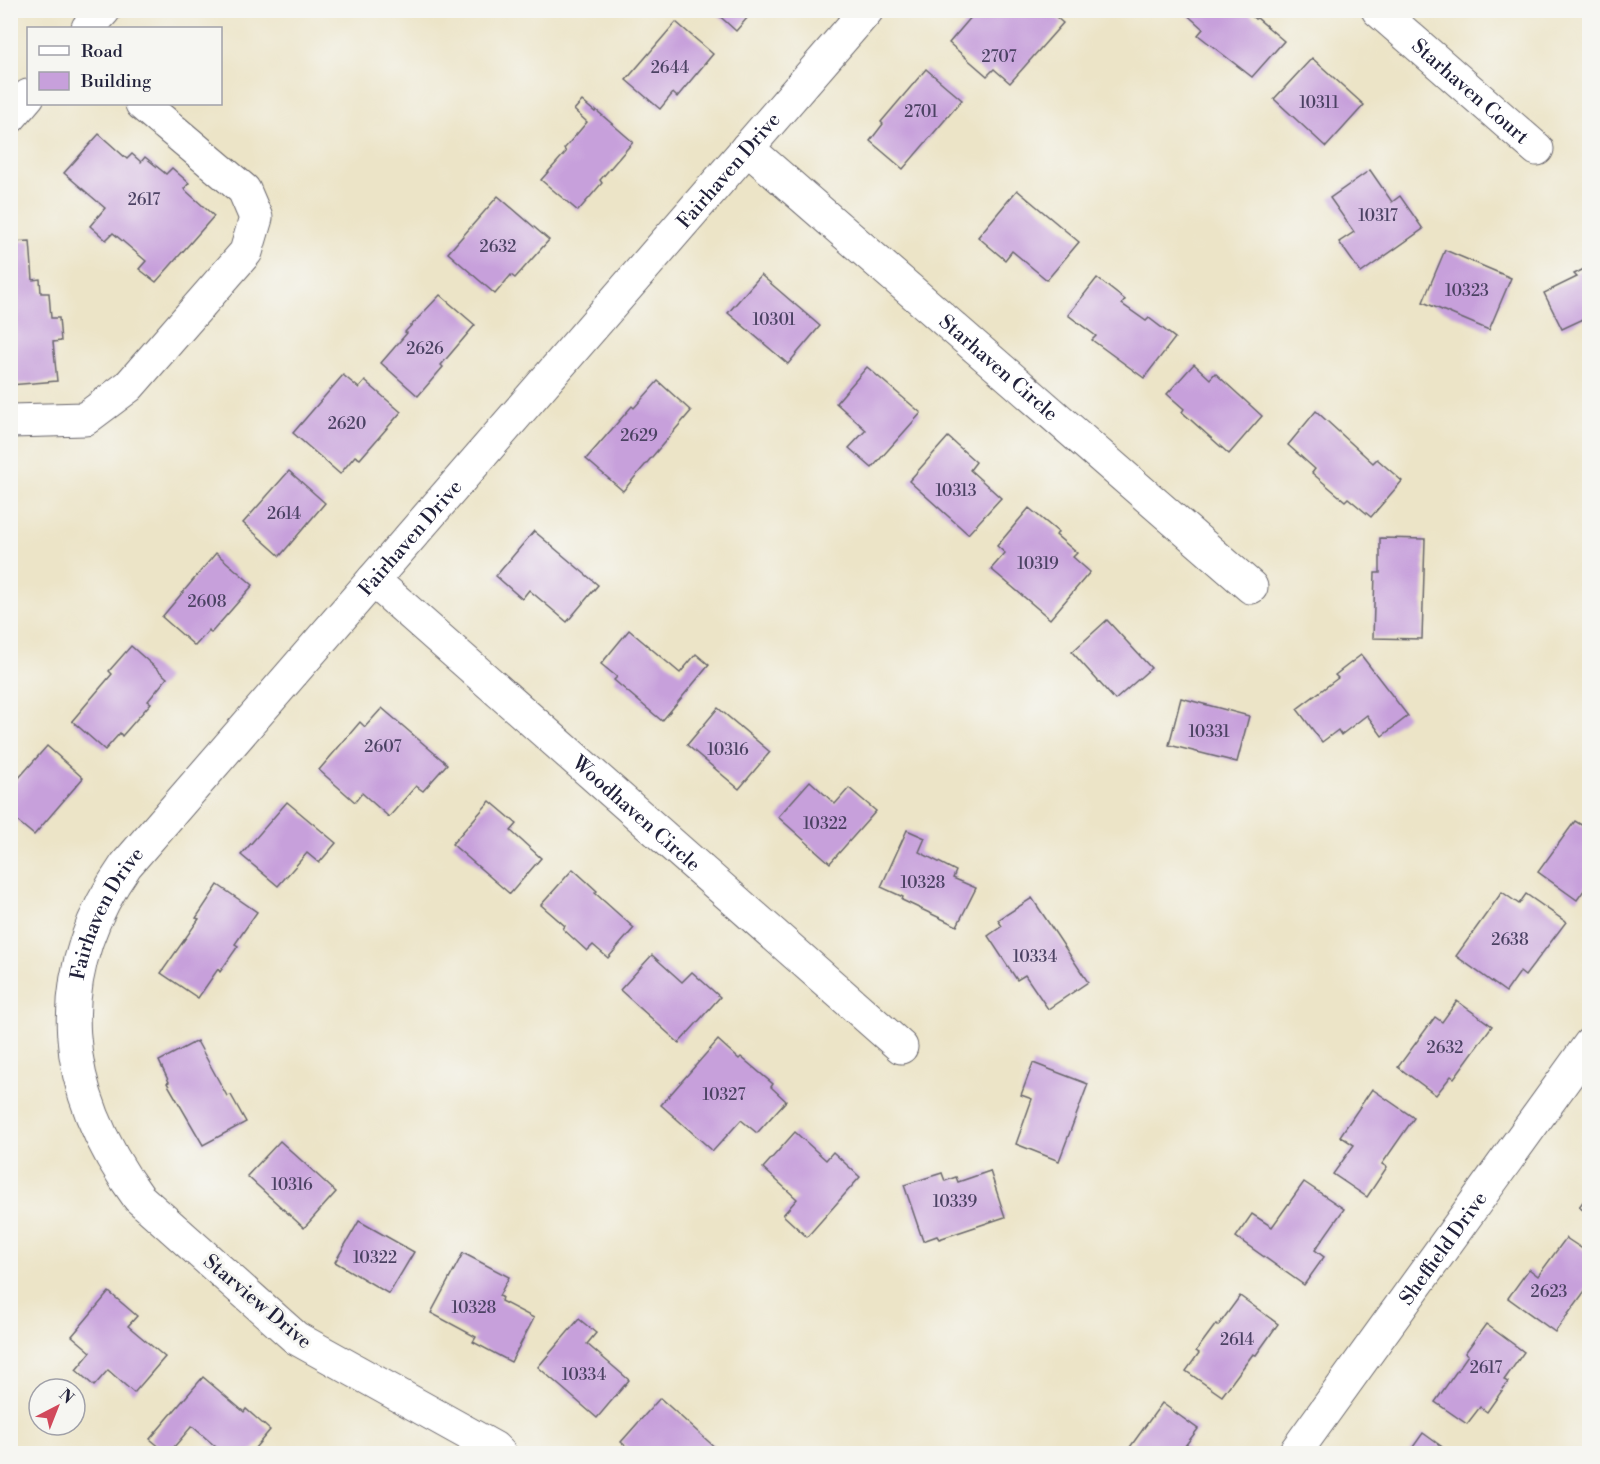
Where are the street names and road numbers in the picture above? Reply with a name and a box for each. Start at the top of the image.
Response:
street label: Starhaven Court [1406,34,1533,150]
street label: Fairhaven Drive [672,108,786,234]
street label: Starhaven Circle [933,310,1063,427]
street label: Fairhaven Drive [354,475,468,602]
street label: Woodhaven Circle [566,750,705,878]
street label: Fairhaven Drive [66,843,150,982]
street label: Sheffield Drive [1395,1187,1493,1311]
street label: Starview Drive [198,1250,316,1355]

